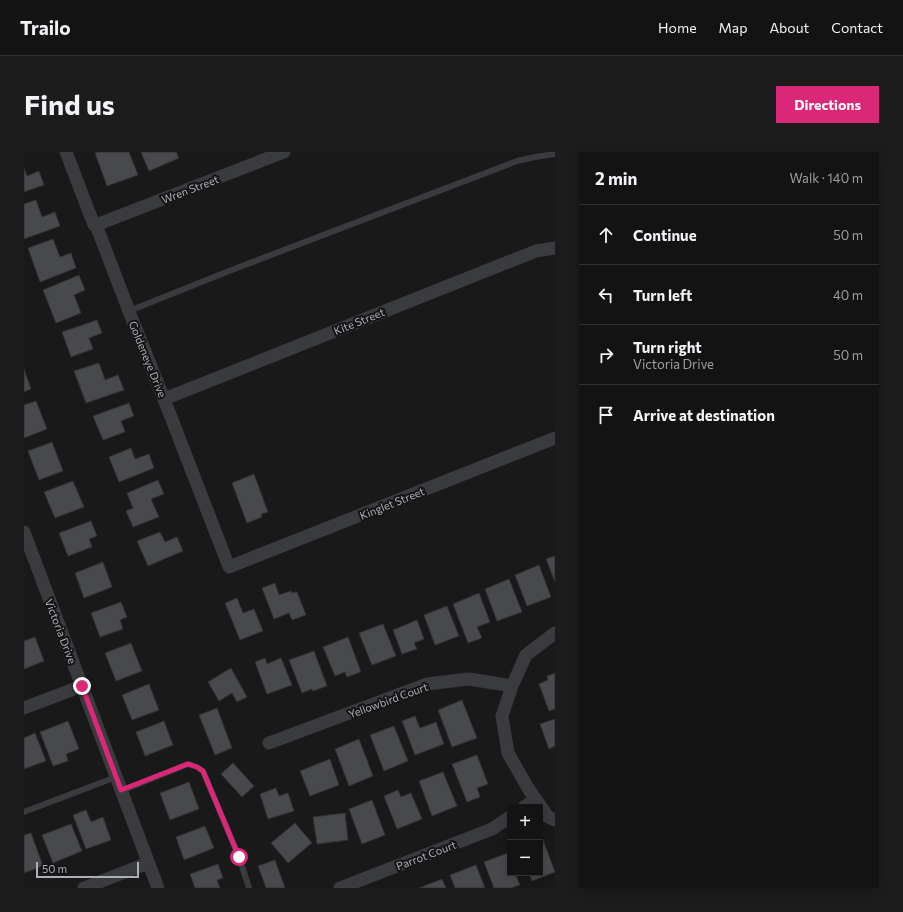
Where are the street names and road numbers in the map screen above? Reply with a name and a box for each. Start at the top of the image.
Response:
street label: Wren Street [160,172,221,206]
street label: Kite Street [332,305,387,337]
street label: Goldeneye Drive [127,319,169,399]
street label: Kinglet Street [358,484,427,522]
street label: Victoria Drive [43,597,79,665]
street label: Yellowbird Court [346,679,430,720]
street label: Parrot Court [394,837,458,872]

